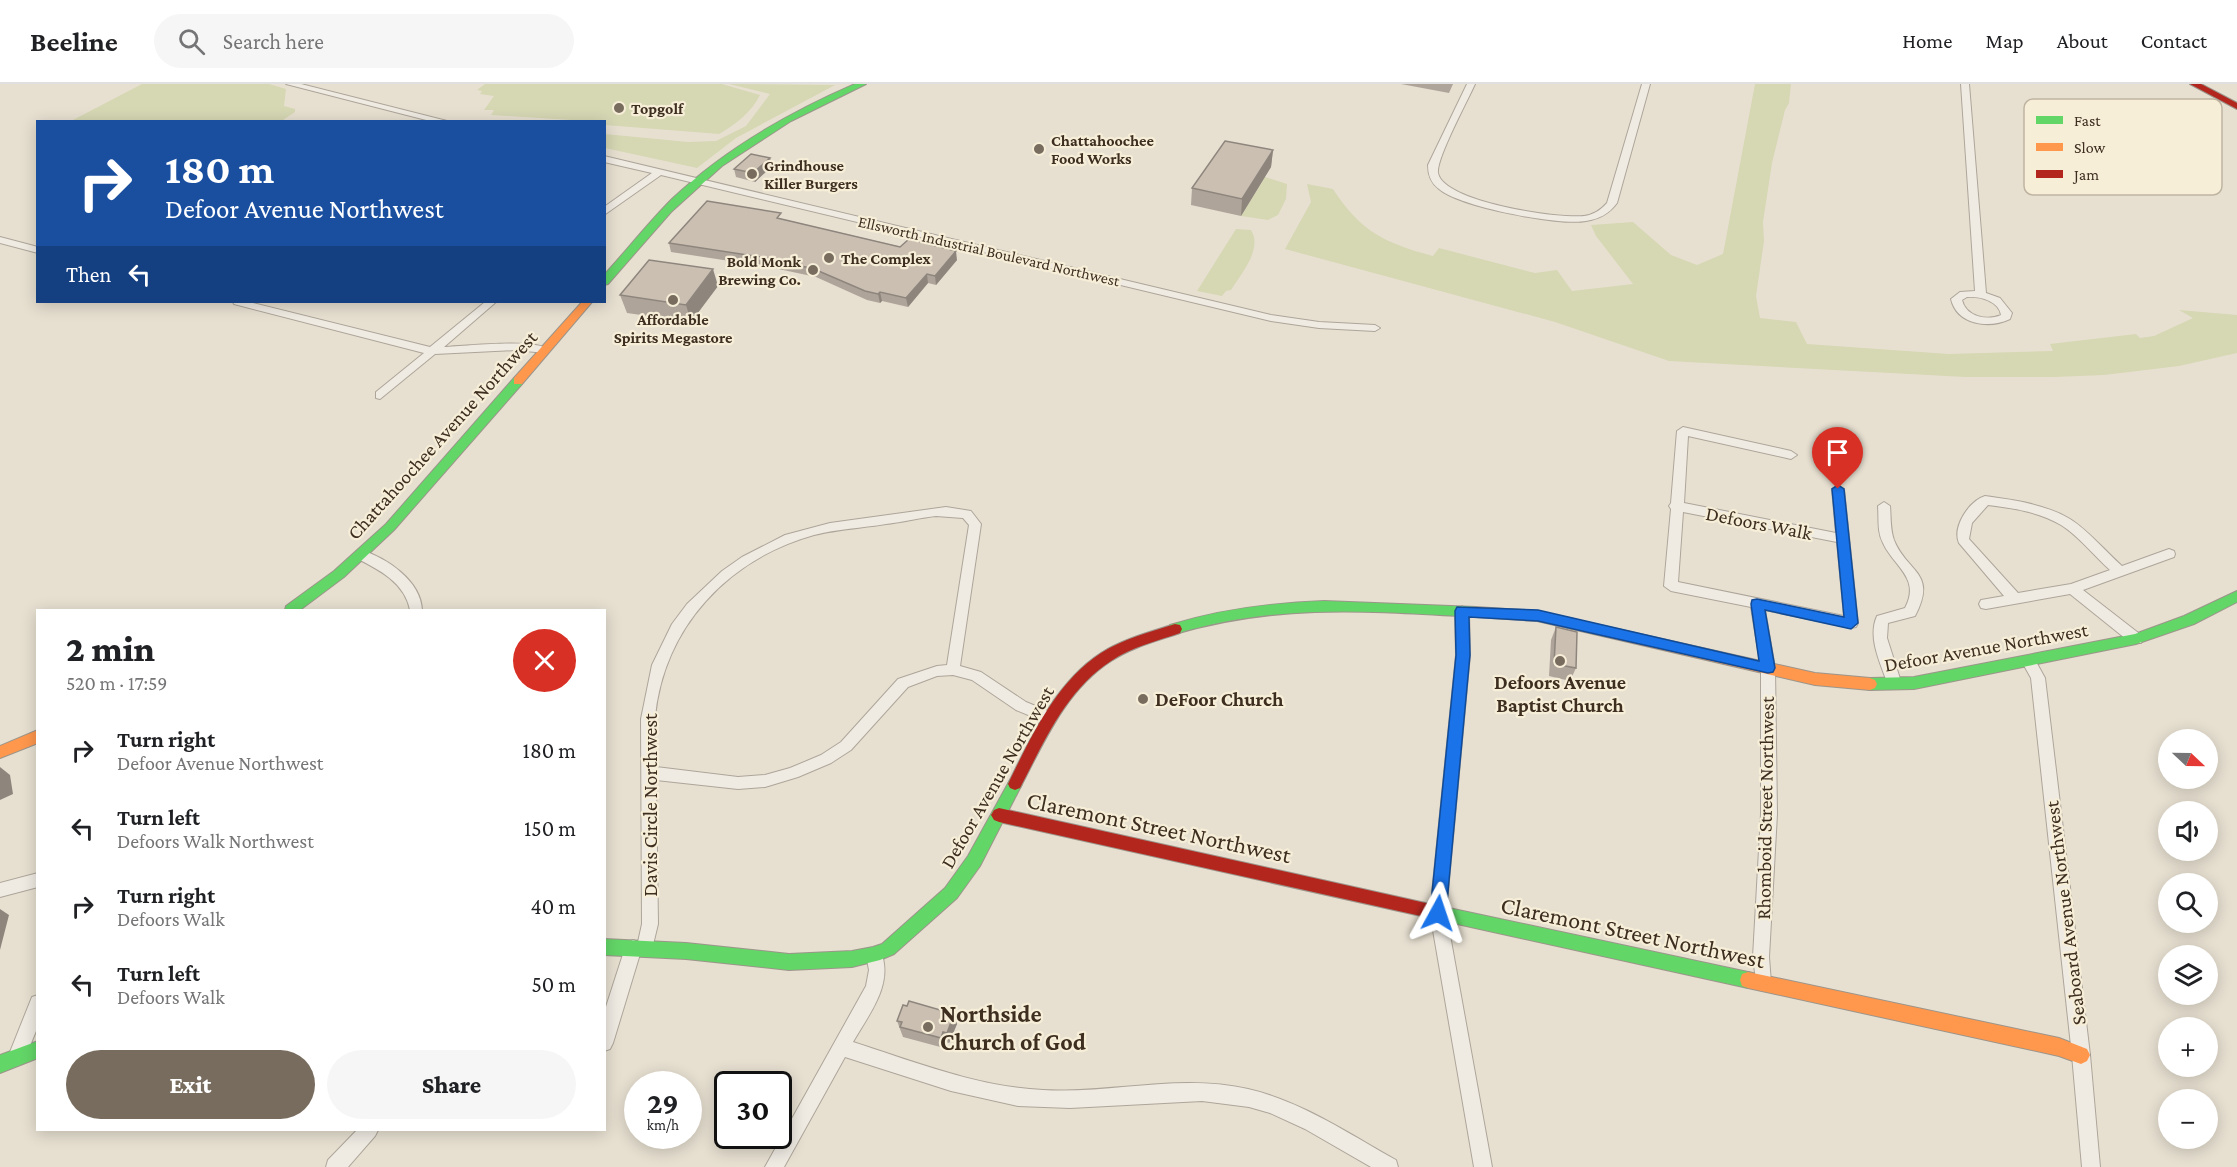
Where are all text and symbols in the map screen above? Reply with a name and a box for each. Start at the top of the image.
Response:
search box [154,14,574,68]
icon: search [175,25,208,58]
text: Beeline [30,26,118,57]
text: Search here [223,29,324,54]
text: Home [1902,29,1952,53]
text: Map [1985,29,2024,53]
text: About [2057,29,2108,53]
text: Contact [2141,29,2207,53]
legend [2024,99,2222,195]
place label: Topgolf [631,100,685,117]
marker: Topgolf [612,101,626,115]
text: Fast [2074,112,2101,129]
place label: Chattahoochee Food Works [1051,132,1155,167]
text: Slow [2074,139,2106,156]
marker: Chattahoochee Food Works [1032,142,1046,156]
icon: right [66,144,144,222]
text: 180 m [165,145,274,192]
place label: Grindhouse Killer Burgers [764,157,858,192]
text: Jam [2072,166,2099,184]
marker: Grindhouse Killer Burgers [745,167,759,181]
text: Defoor Avenue Northwest [165,194,444,224]
street label: Ellsworth Industrial Boulevard Northwest [857,213,1122,290]
place label: The Complex [841,250,931,267]
marker: The Complex [822,251,836,265]
place label: Bold Monk Brewing Co. [718,253,801,288]
icon: left [123,258,156,291]
text: Then [66,262,111,287]
marker: Bold Monk Brewing Co. [806,263,820,277]
marker: Affordable Spirits Megastore [666,293,680,307]
place label: Affordable Spirits Megastore [614,311,733,346]
street label: Chattahoochee Avenue Northwest [343,326,542,544]
pin [1812,427,1863,489]
icon: arrive [1821,436,1854,469]
street label: Defoors Walk [1704,502,1814,544]
street label: Defoor Avenue Northwest [1882,618,2090,676]
text: 2 min [66,629,155,669]
button: close [513,629,576,692]
marker: Defoors Avenue Baptist Church [1553,654,1567,668]
place label: Defoors Avenue Baptist Church [1494,671,1626,716]
text: 520 m · 17:59 [66,672,167,694]
street label: Defoor Avenue Northwest [936,682,1058,872]
place label: DeFoor Church [1155,688,1284,710]
marker: DeFoor Church [1136,692,1150,706]
street label: Rhomboid Street Northwest [1752,696,1778,920]
street label: Davis Circle Northwest [639,713,661,897]
text: Turn right [117,727,215,752]
north arrow [2158,729,2218,789]
map controls [2158,729,2218,1149]
icon: right [66,734,99,767]
text: 180 m [523,738,576,763]
text: Defoor Avenue Northwest [117,752,323,774]
street label: Claremont Street Northwest [1024,786,1295,868]
street label: Seaboard Avenue Northwest [2040,799,2090,1026]
button: sound [2158,801,2218,861]
text: Turn left [117,805,200,830]
icon: left [66,812,99,845]
text: 150 m [524,816,576,841]
text: Defoors Walk Northwest [117,830,314,852]
button: search [2158,873,2218,933]
position arrow [1406,881,1470,945]
text: Turn right [117,883,215,908]
icon: right [66,890,99,923]
street label: Claremont Street Northwest [1498,891,1769,973]
text: 40 m [531,894,576,919]
text: Defoors Walk [117,908,225,930]
button: layers [2158,945,2218,1005]
text: Turn left [117,961,200,986]
icon: left [66,968,99,1001]
text: 50 m [531,972,576,997]
text: Defoors Walk [117,986,225,1008]
place label: Northside Church of God [940,1000,1086,1055]
button: + [2158,1017,2218,1077]
marker: Northside Church of God [921,1020,935,1034]
button: Exit [66,1050,315,1119]
button: Share [327,1050,576,1119]
speed limit sign: 30 [714,1071,792,1149]
text: 29 [647,1086,679,1119]
button: − [2158,1089,2218,1149]
text: km/h [647,1117,679,1133]

